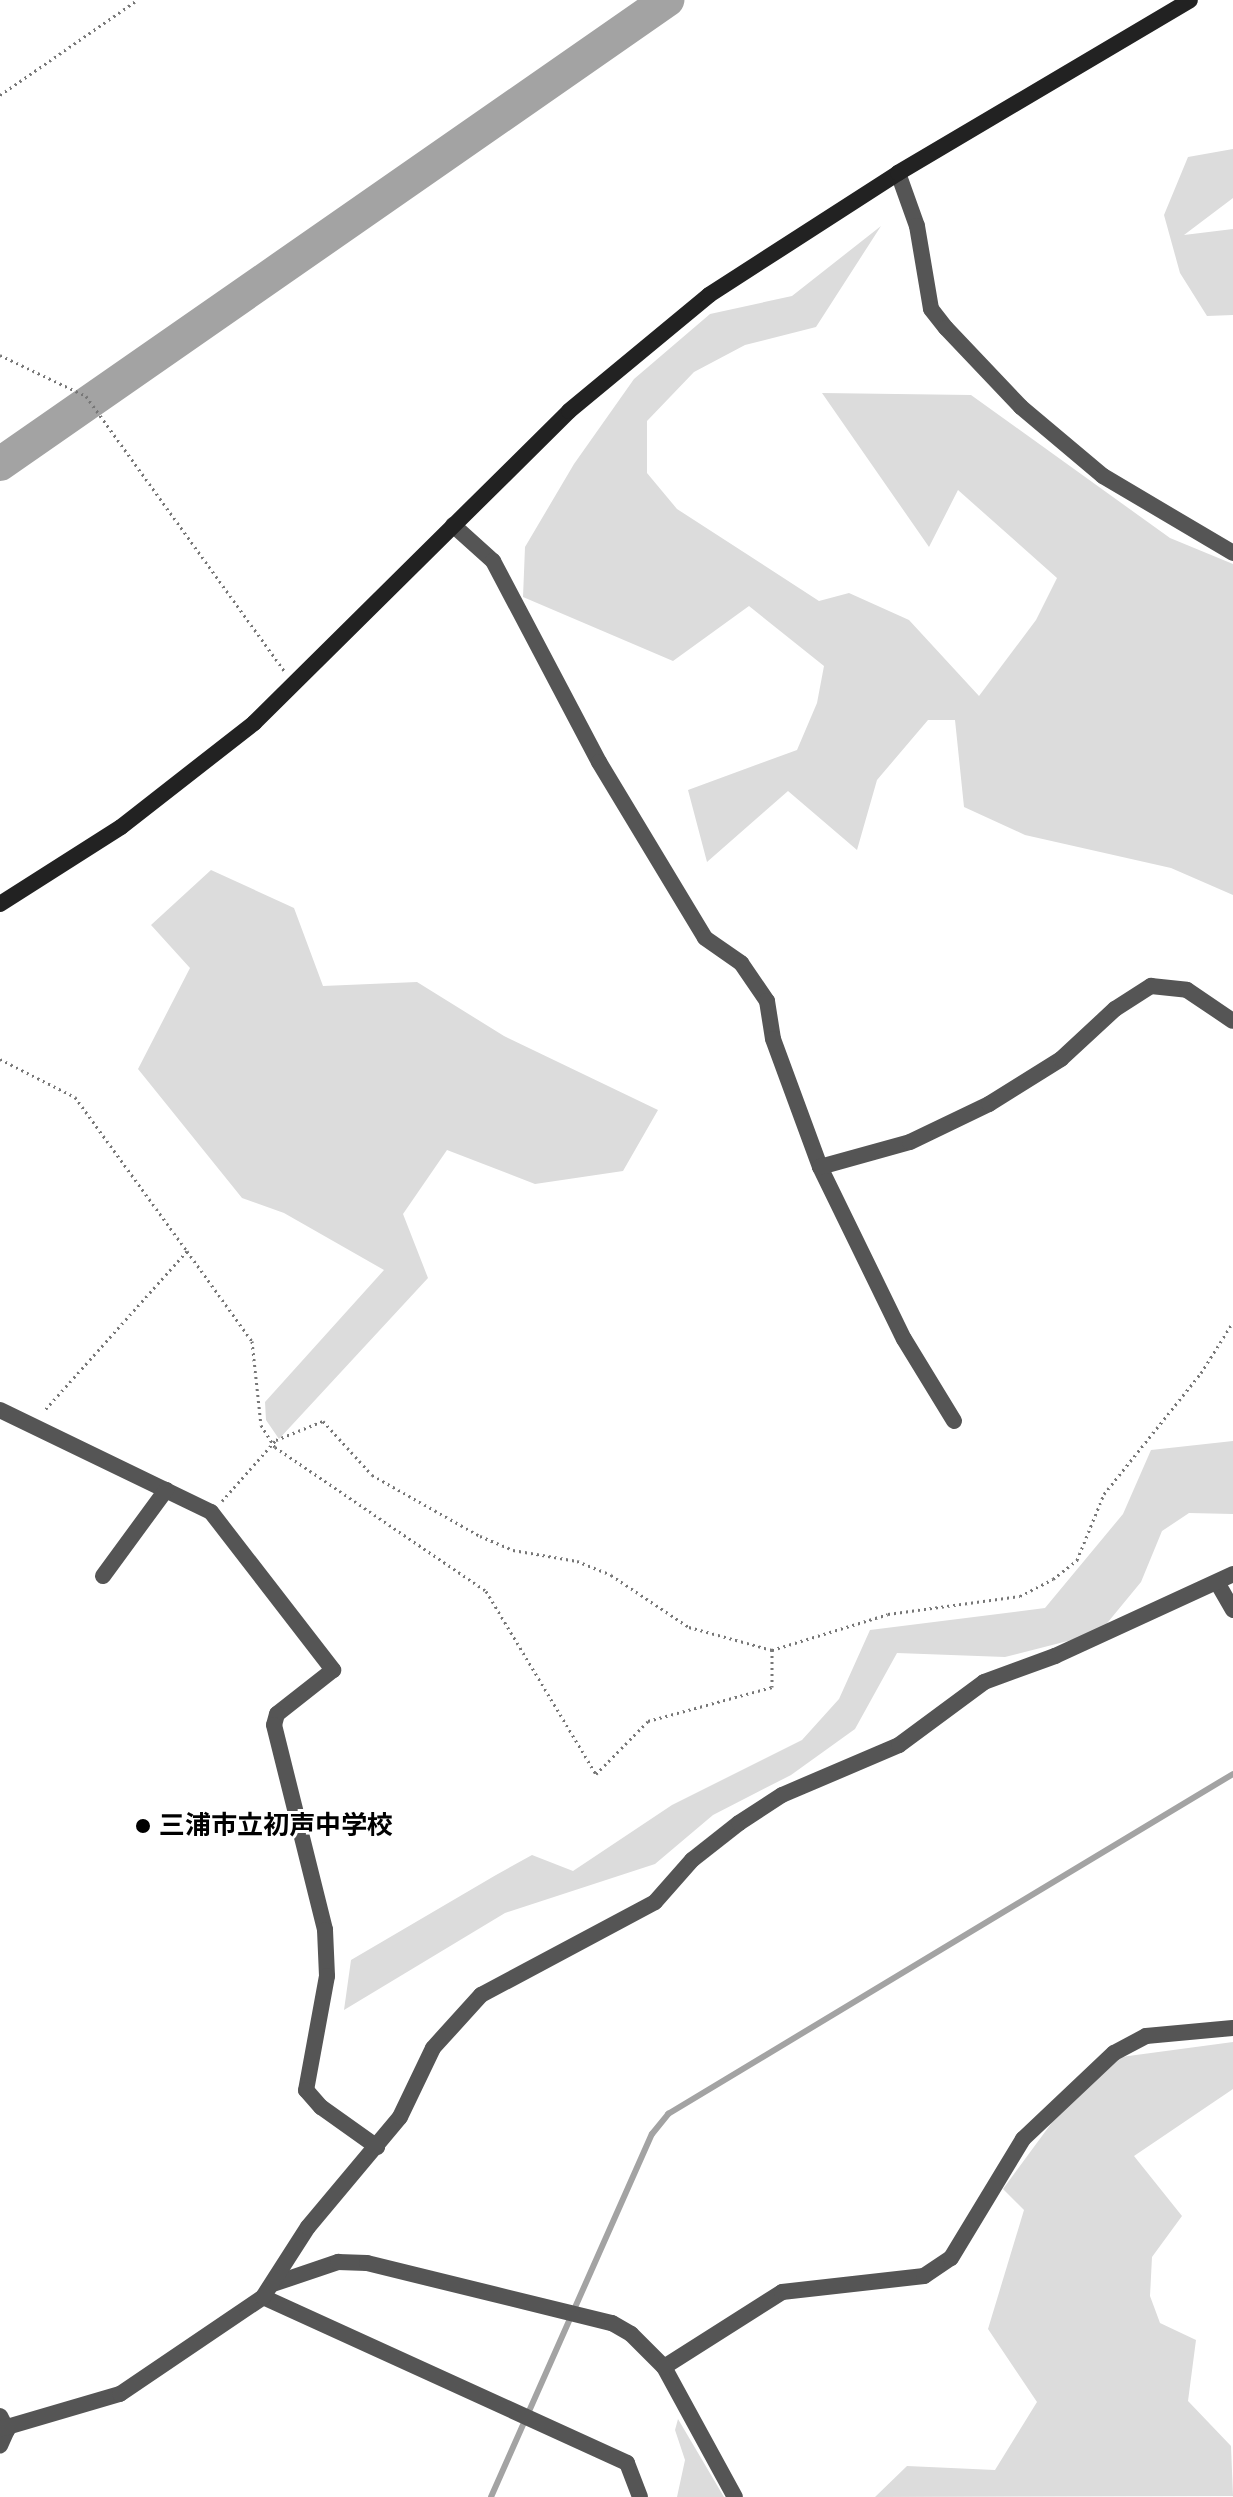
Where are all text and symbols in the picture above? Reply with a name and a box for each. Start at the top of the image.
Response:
place label: 三浦市立初声中学校 [159,1810,393,1842]
marker: 三浦市立初声中学校 [134,1817,152,1835]

